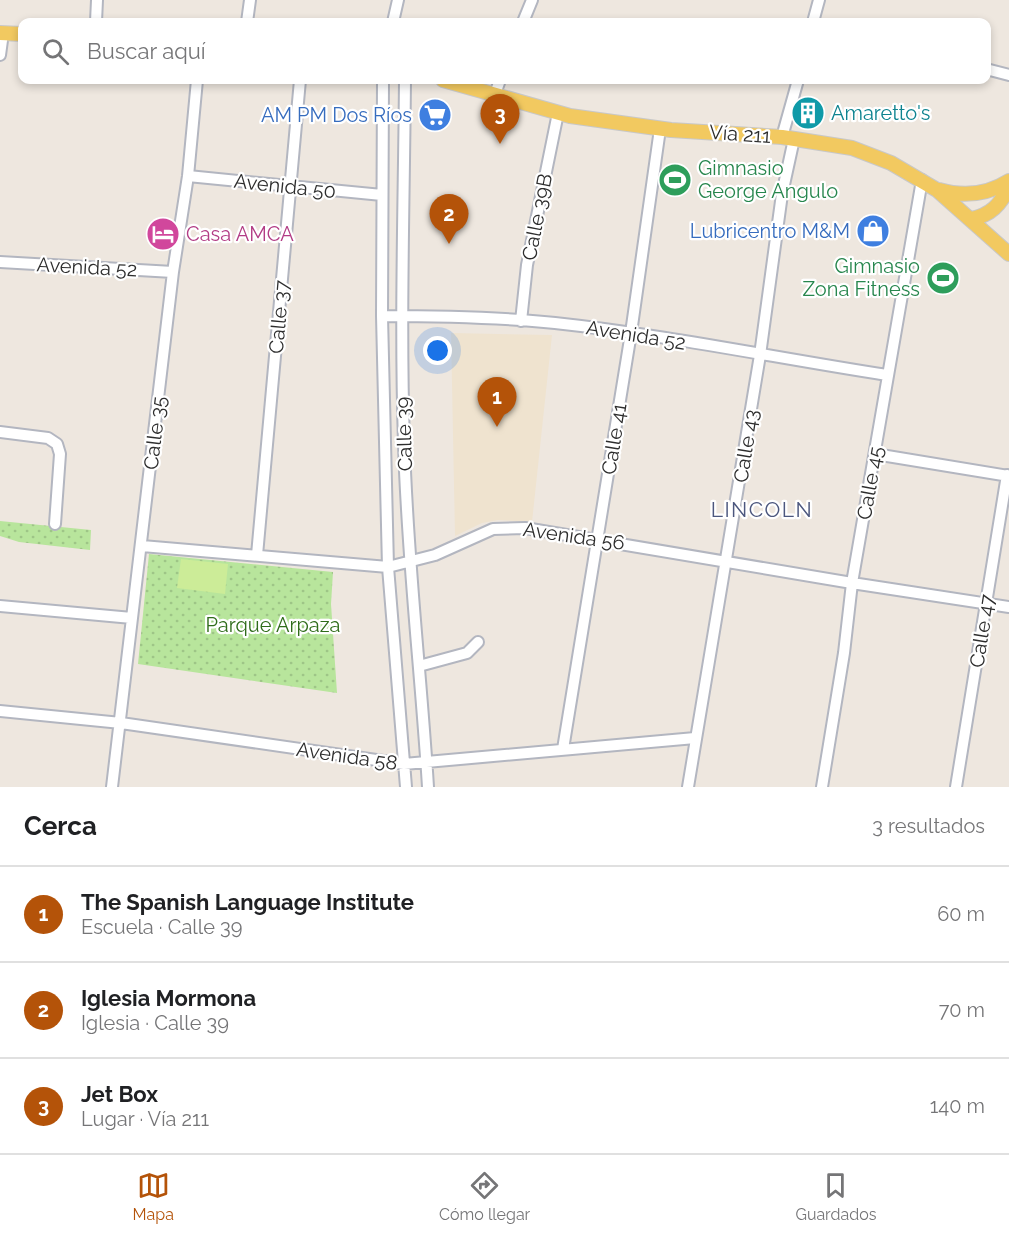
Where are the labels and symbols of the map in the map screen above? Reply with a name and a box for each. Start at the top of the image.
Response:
pin: 3 [480,94,520,144]
building icon: Amaretto's [790,95,826,131]
supermarket icon: AM PM Dos Ríos [417,97,453,133]
place label: Amaretto's [831,101,930,125]
place label: AM PM Dos Ríos [261,103,412,127]
street label: Vía 211 [708,120,772,148]
place label: Gimnasio George Angulo [698,156,838,203]
sports icon: Gimnasio George Angulo [657,162,693,198]
street label: Avenida 50 [233,169,337,203]
street label: Calle 39B [517,171,557,263]
pin: 2 [430,194,468,244]
shop icon: Lubricentro M&M [855,213,891,249]
hotel icon: Casa AMCA [145,216,181,252]
place label: Lubricentro M&M [690,219,850,243]
place label: Casa AMCA [186,222,294,246]
street label: Avenida 52 [36,252,138,282]
place label: Gimnasio Zona Fitness [803,254,920,301]
sports icon: Gimnasio Zona Fitness [925,260,961,296]
street label: Calle 37 [264,279,294,355]
street label: Avenida 52 [584,315,688,355]
your location [423,336,452,365]
pin: 1 [478,378,516,427]
street label: Calle 35 [139,395,171,471]
street label: Calle 39 [391,396,417,472]
street label: Calle 41 [597,401,632,476]
street label: Calle 43 [728,408,764,484]
street label: Calle 45 [852,444,888,522]
district label: LINCOLN [711,497,813,522]
street label: Avenida 56 [522,517,626,555]
street label: Calle 47 [964,592,1000,669]
park label: Parque Arpaza [206,613,340,637]
street label: Avenida 58 [295,737,399,775]

